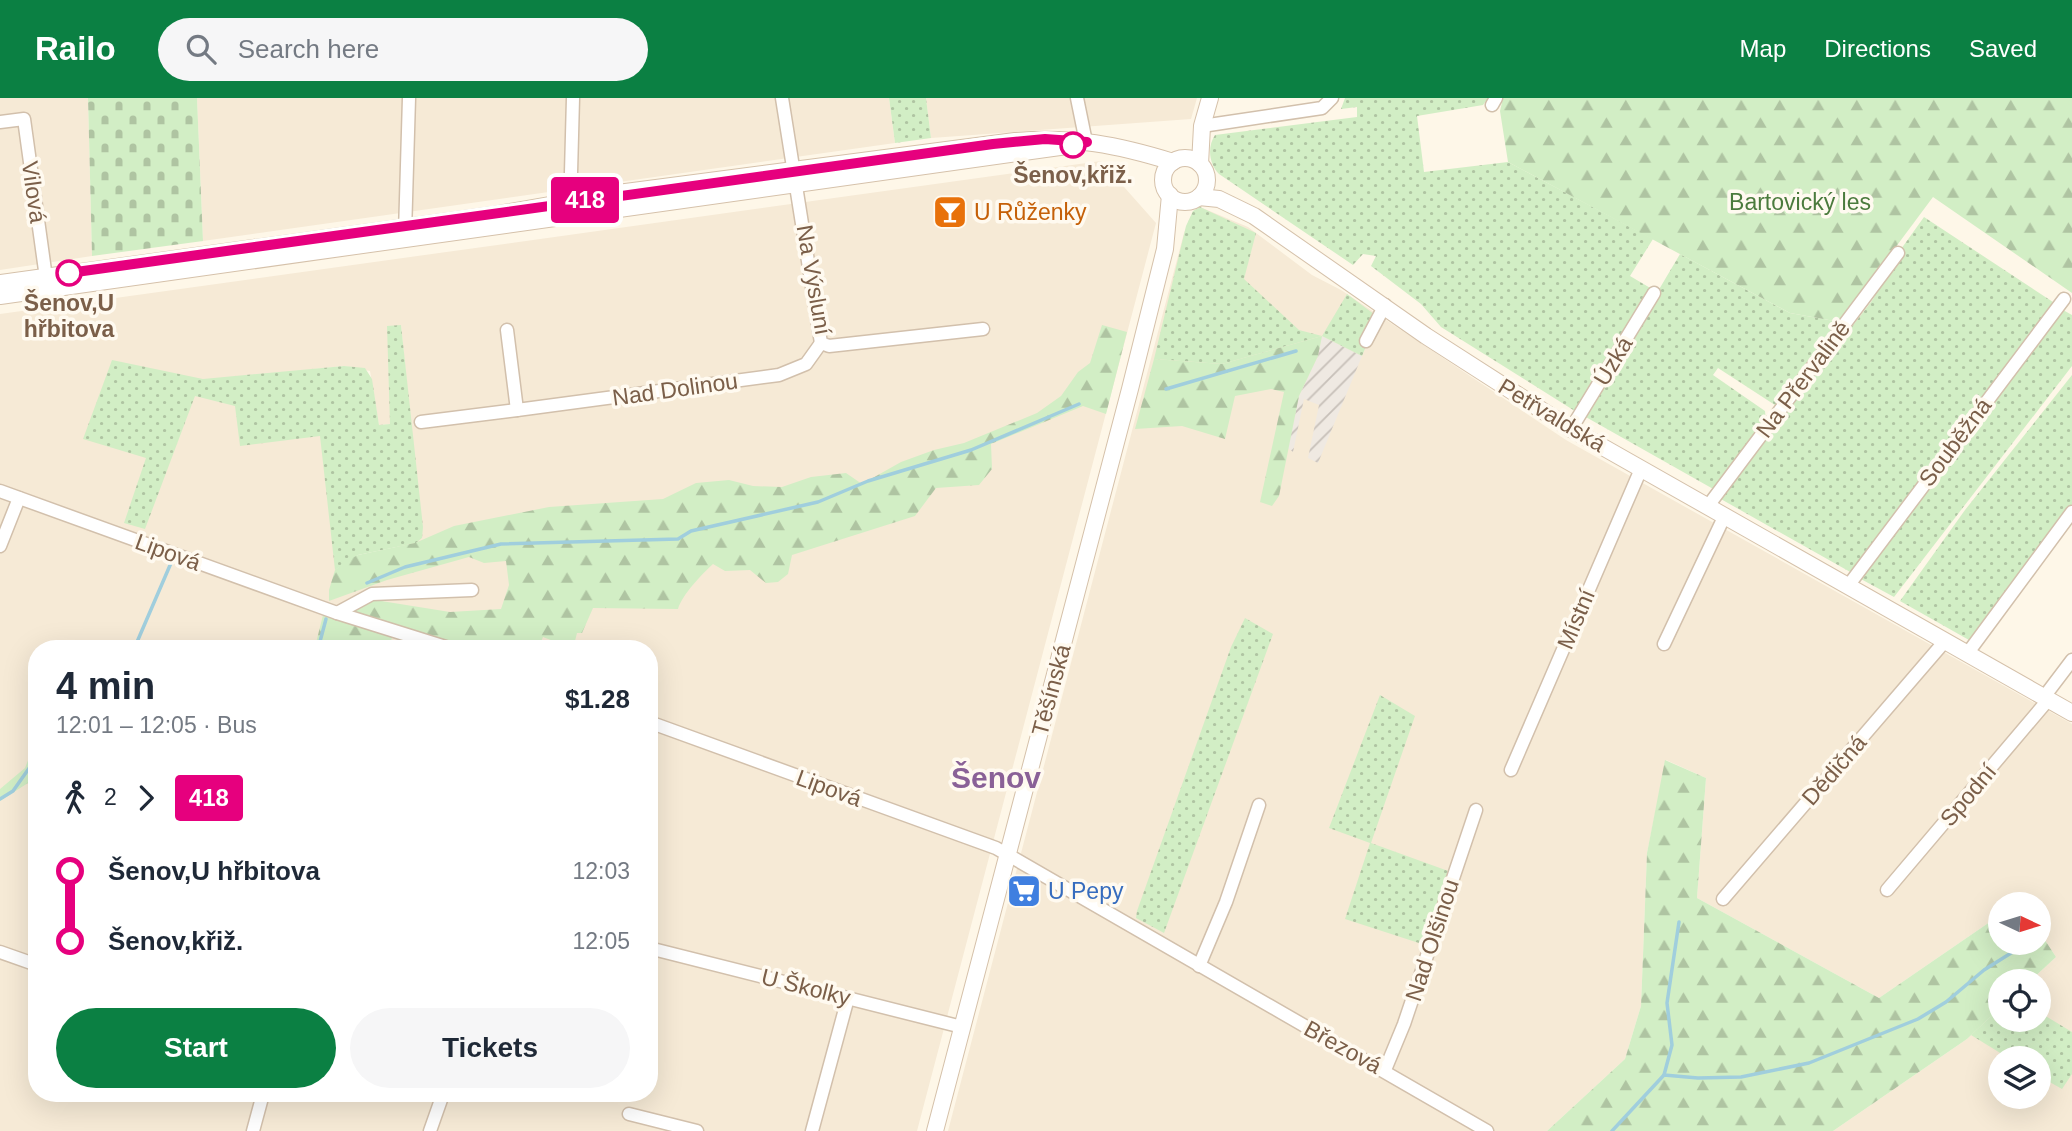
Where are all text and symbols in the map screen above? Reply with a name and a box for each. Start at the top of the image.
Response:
search box [158,18,648,81]
text: Railo [35,30,116,67]
icon: search [182,30,220,68]
text: Search here [238,34,379,64]
text: Map [1740,35,1786,62]
text: Directions [1824,35,1931,62]
text: Saved [1969,35,2037,62]
marker: Šenov,křiž. [1060,132,1086,158]
street label: Vilová [17,159,51,225]
place label: Šenov,křiž. [1013,161,1133,188]
line badge: 418 [545,177,625,223]
text: 418 [565,186,605,213]
park label: Bartovický les [1729,189,1871,215]
bar icon: U Růženky [931,193,969,231]
place label: U Růženky [974,199,1087,225]
street label: Na Výsluní [792,223,837,338]
marker: Šenov,U hřbitova [56,260,82,286]
place label: Šenov,U hřbitova [24,289,115,342]
street label: Na Přervalině [1751,316,1855,442]
street label: Úzká [1588,332,1638,390]
street label: Nad Dolinou [611,367,739,411]
street label: Petřvaldská [1494,373,1610,457]
street label: Souběžná [1913,393,1997,491]
street label: Lipová [132,528,204,576]
street label: Místní [1552,585,1600,653]
street label: Těšínská [1026,641,1076,738]
text: 4 min [56,665,155,707]
text: $1.28 [565,684,630,714]
text: 12:01 – 12:05 · Bus [56,712,257,738]
street label: Dědičná [1797,729,1872,810]
street label: Spodní [1935,758,2002,831]
district label: Šenov [951,761,1041,794]
street label: Lipová [793,764,865,812]
icon: walk [56,779,94,817]
icon: forward [127,779,165,817]
text: 2 [104,784,117,810]
text: 418 [189,784,229,811]
text: Šenov,U hřbitova [108,856,320,886]
text: 12:03 [572,858,630,884]
supermarket icon: U Pepy [1005,872,1043,910]
street label: Nad Olšinou [1400,876,1464,1004]
place label: U Pepy [1048,878,1124,904]
north arrow [1988,892,2051,956]
map controls [1988,892,2051,1109]
text: Šenov,křiž. [108,926,243,956]
text: 12:05 [572,928,630,954]
street label: U Školky [759,962,854,1011]
button: locate [1988,969,2051,1032]
button: Start [56,1008,336,1088]
button: Tickets [350,1008,630,1088]
street label: Březová [1300,1015,1386,1079]
button: layers [1988,1046,2051,1109]

